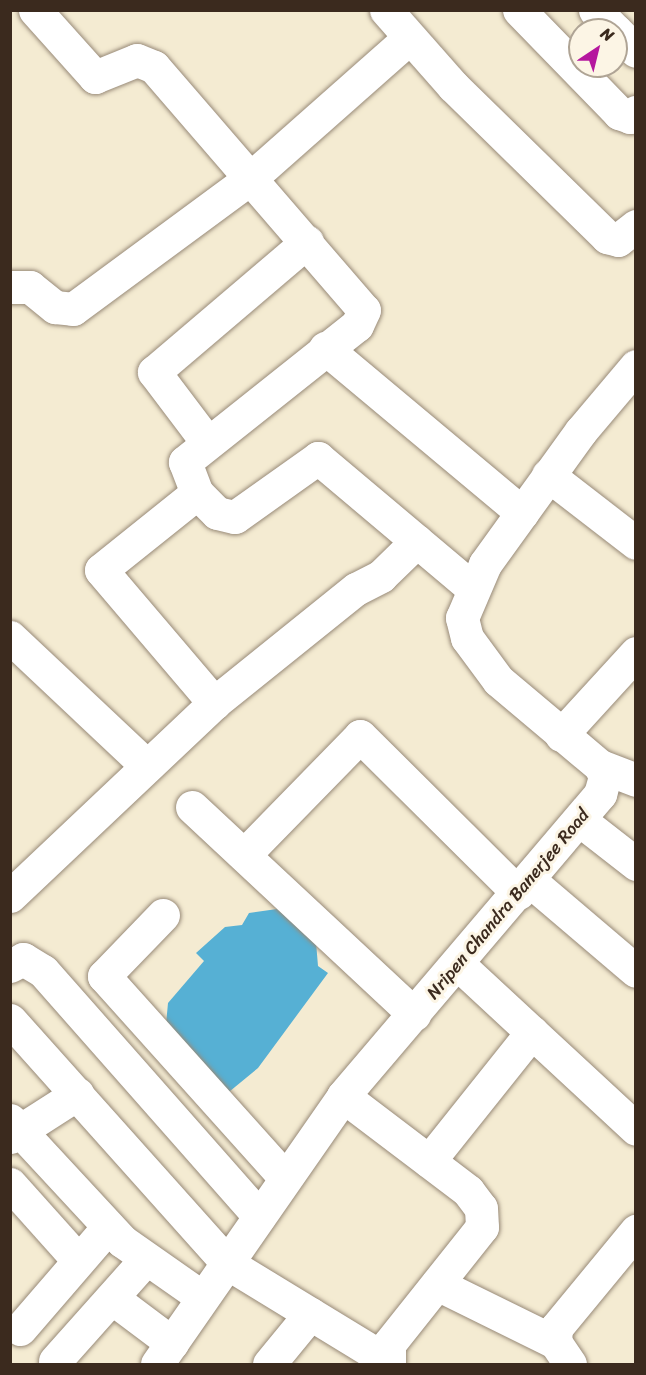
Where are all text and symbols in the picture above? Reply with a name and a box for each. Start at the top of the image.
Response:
north arrow [568,18,628,78]
text: N [595,19,620,50]
street label: Nripen Chandra Banerjee Road [422,805,594,1003]

